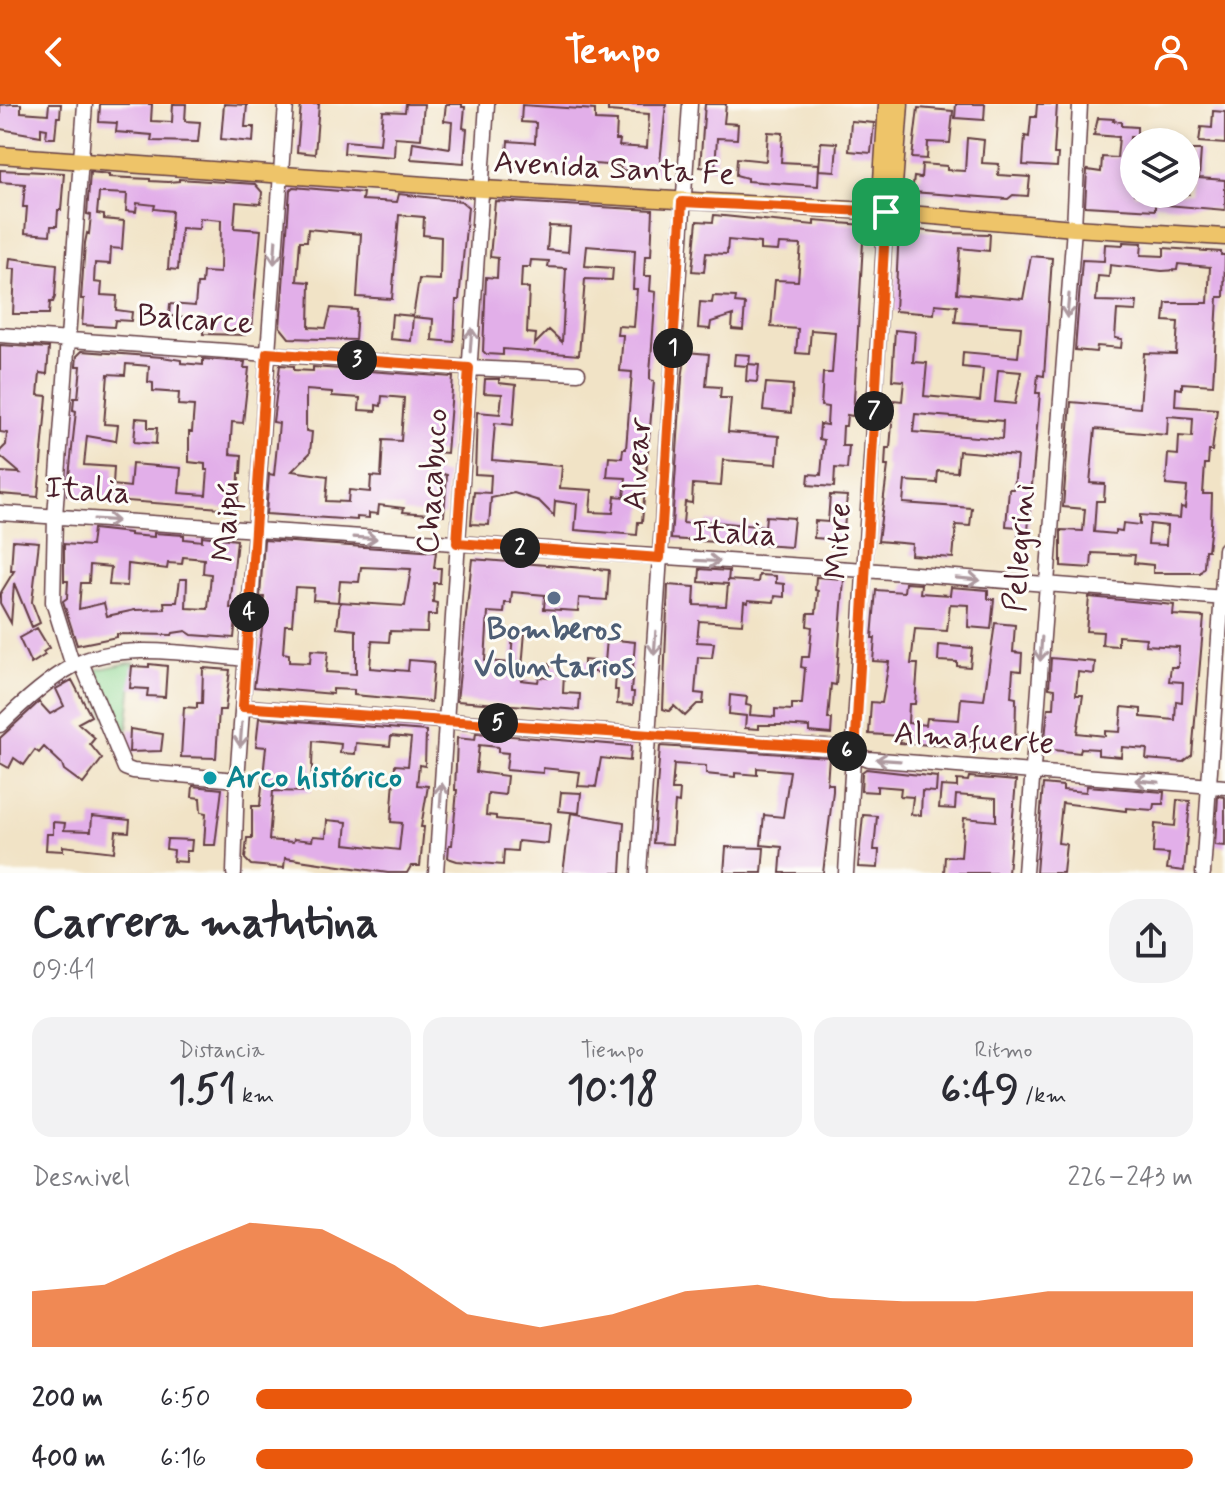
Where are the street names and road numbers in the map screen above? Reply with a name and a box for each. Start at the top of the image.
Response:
street label: Avenida Santa Fe [492,142,736,196]
street label: Balcarce [136,295,254,345]
street label: Chacabuco [407,407,459,555]
street label: Alvear [614,416,662,512]
street label: Italia [44,467,132,515]
street label: Maipú [203,480,251,564]
street label: Pellegrini [995,482,1045,614]
street label: Mitre [816,502,862,580]
street label: Italia [691,511,777,557]
street label: Almafuerte [892,712,1056,766]

